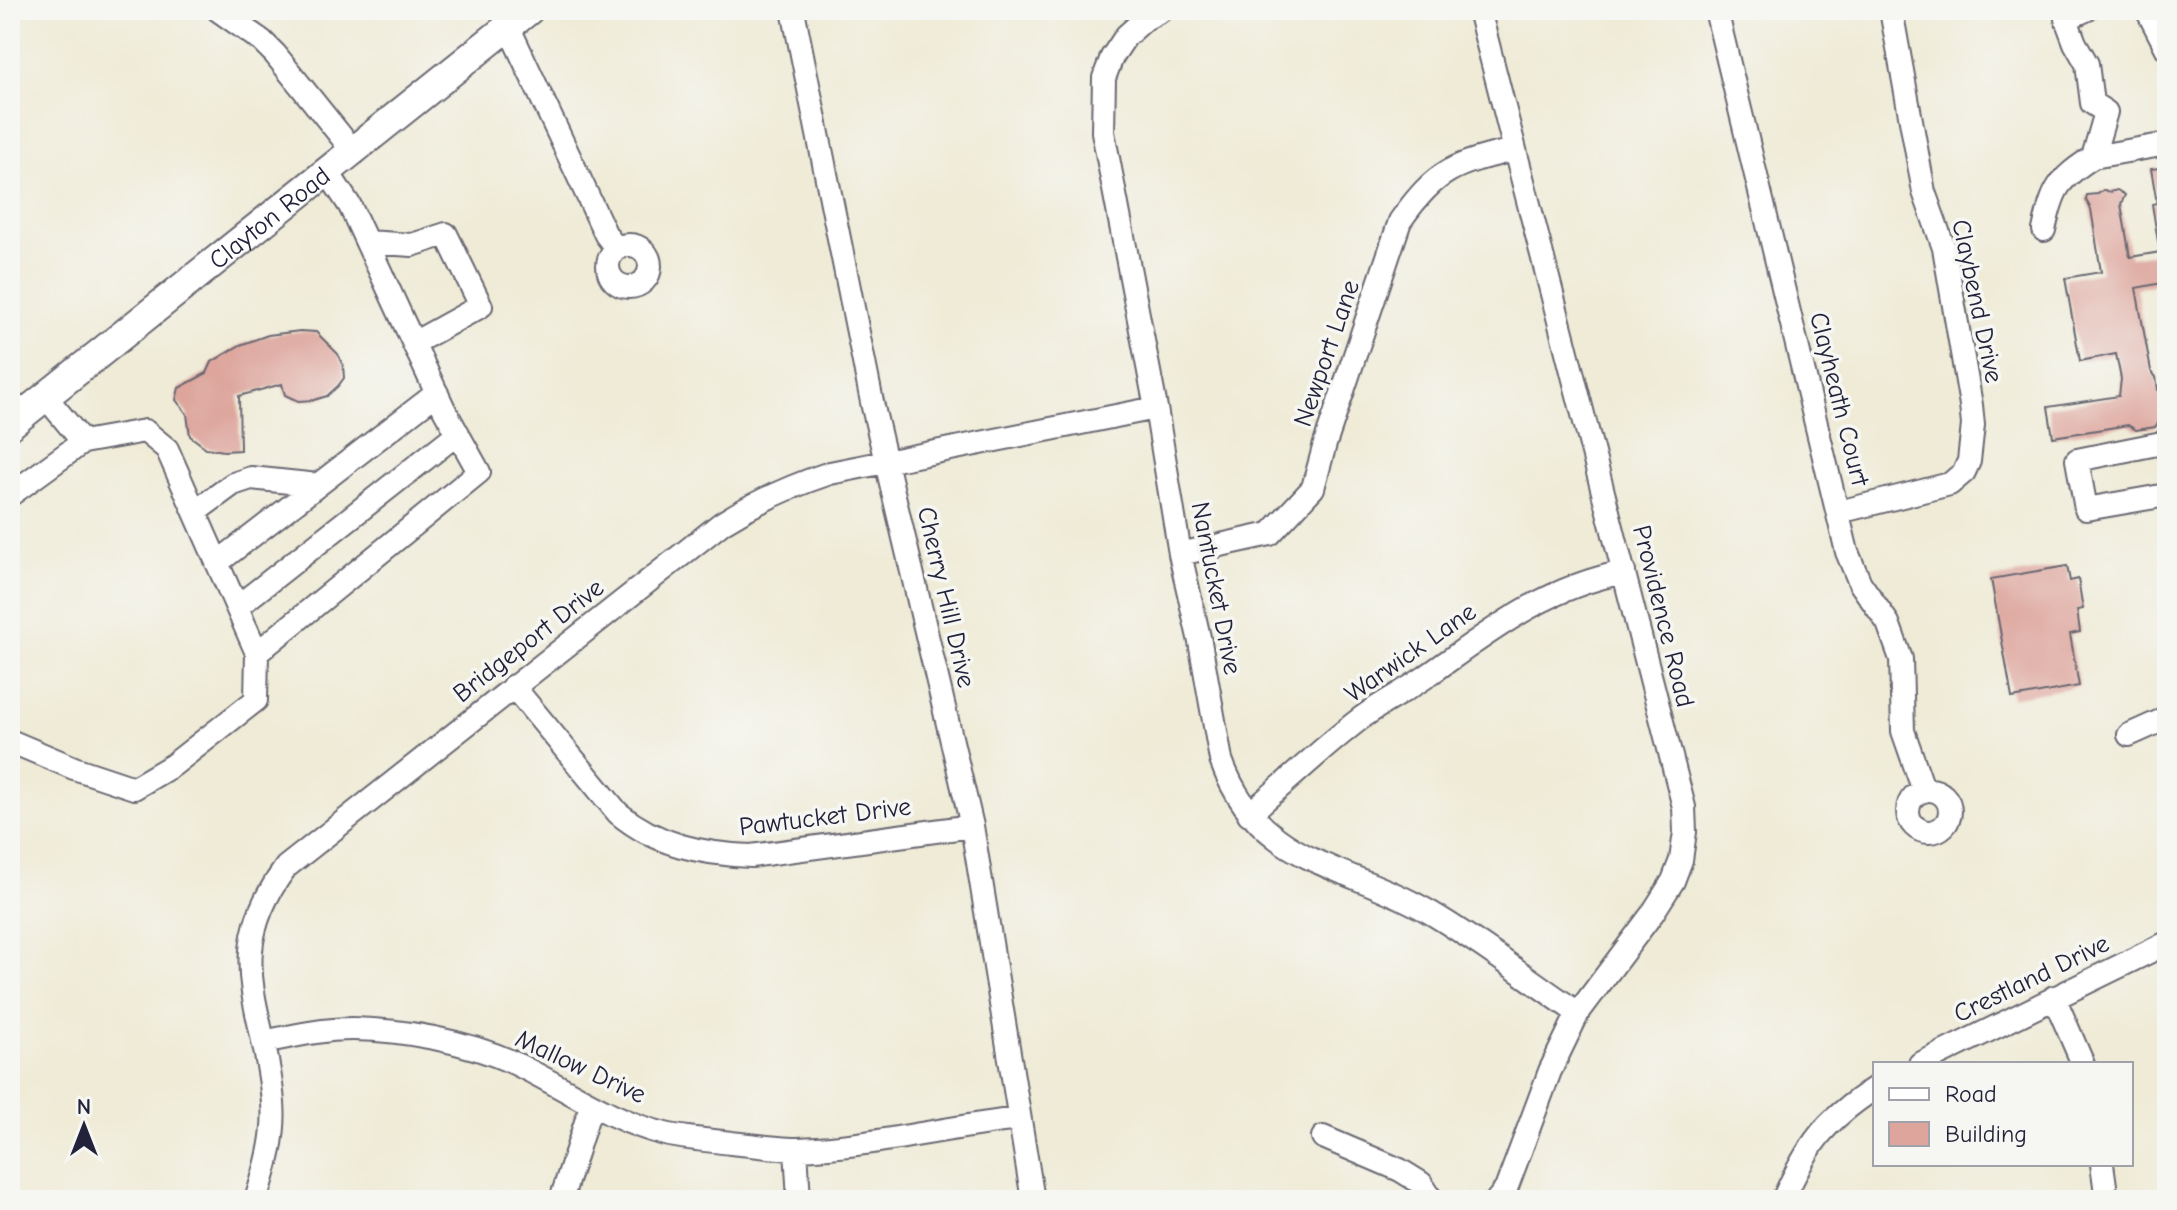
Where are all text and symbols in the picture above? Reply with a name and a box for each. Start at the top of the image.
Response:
street label: Clayton Road [203,161,336,276]
street label: Claybend Drive [1945,217,2009,386]
street label: Newport Lane [1288,276,1366,431]
street label: Clayheath Court [1803,309,1875,491]
street label: Nantucket Drive [1185,499,1247,677]
street label: Cherry Hill Drive [911,504,981,691]
street label: Providence Road [1626,522,1700,710]
street label: Bridgeport Drive [447,573,610,709]
street label: Warwick Lane [1339,597,1482,709]
street label: Pawtucket Drive [738,792,913,842]
street label: Crestland Drive [1949,928,2114,1029]
street label: Mallow Drive [511,1024,651,1110]
legend [1873,1062,2133,1166]
text: Road [1945,1080,1997,1108]
north arrow [44,1086,124,1166]
text: N [77,1094,91,1120]
text: Building [1945,1120,2027,1148]

